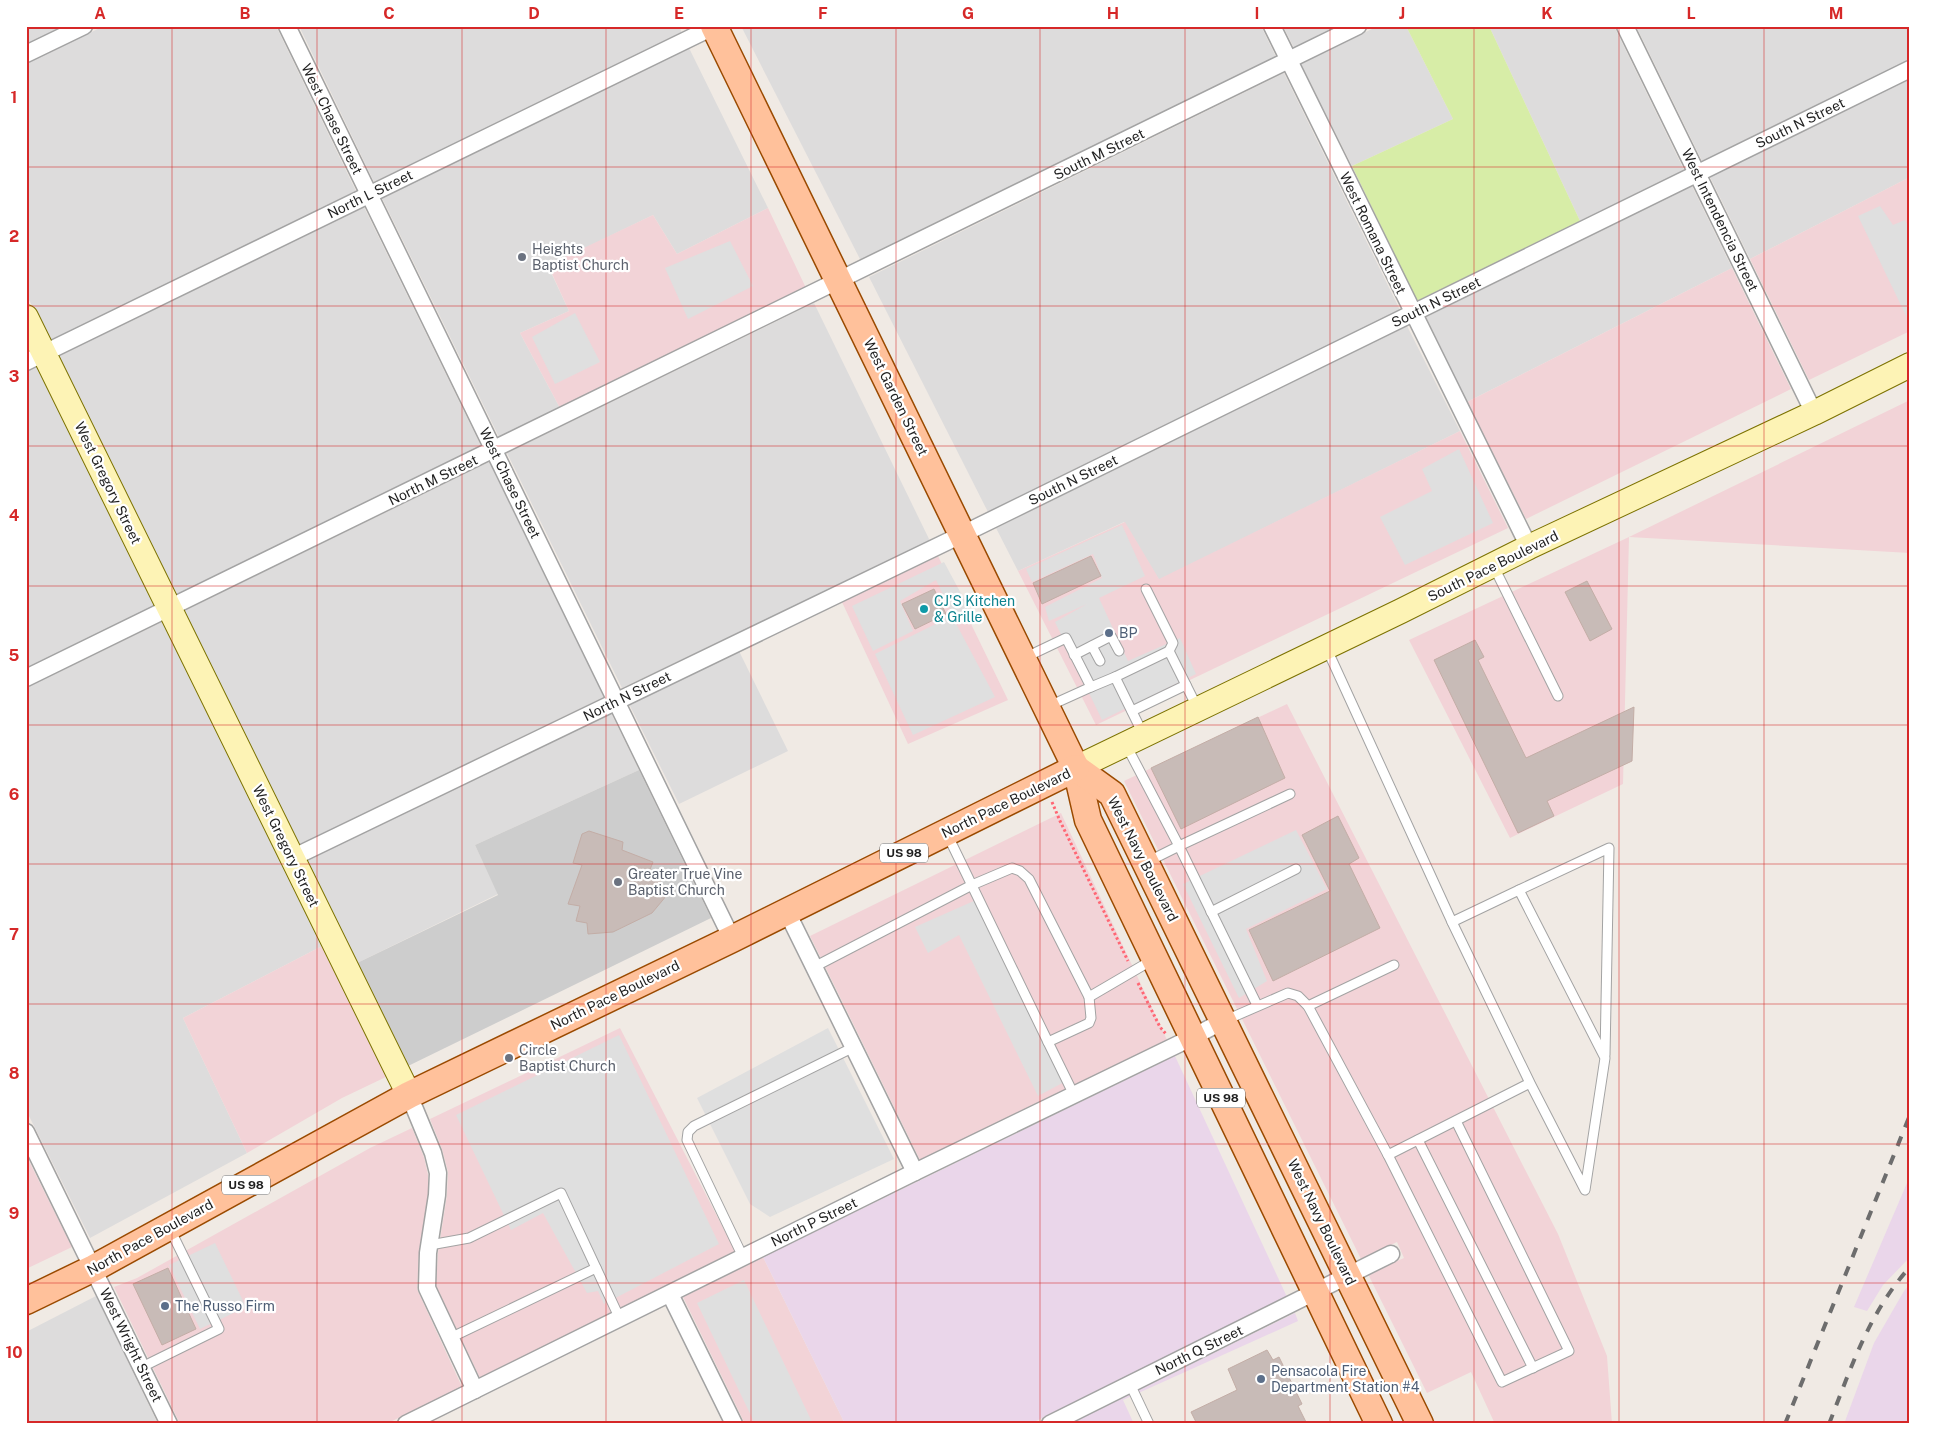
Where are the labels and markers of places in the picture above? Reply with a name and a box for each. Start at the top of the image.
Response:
place label: Heights Baptist Church [532,241,629,273]
marker: Heights Baptist Church [516,251,528,263]
place label: CJ'S Kitchen & Grille [934,593,1015,625]
marker: CJ'S Kitchen & Grille [918,603,930,615]
place label: BP [1119,625,1137,641]
marker: BP [1103,627,1115,639]
place label: Greater True Vine Baptist Church [628,866,742,898]
marker: Greater True Vine Baptist Church [612,876,624,888]
place label: Circle Baptist Church [519,1042,616,1074]
marker: Circle Baptist Church [503,1052,515,1064]
place label: The Russo Firm [175,1298,275,1314]
marker: The Russo Firm [159,1300,171,1312]
place label: Pensacola Fire Department Station #4 [1271,1363,1420,1395]
marker: Pensacola Fire Department Station #4 [1255,1373,1267,1385]

